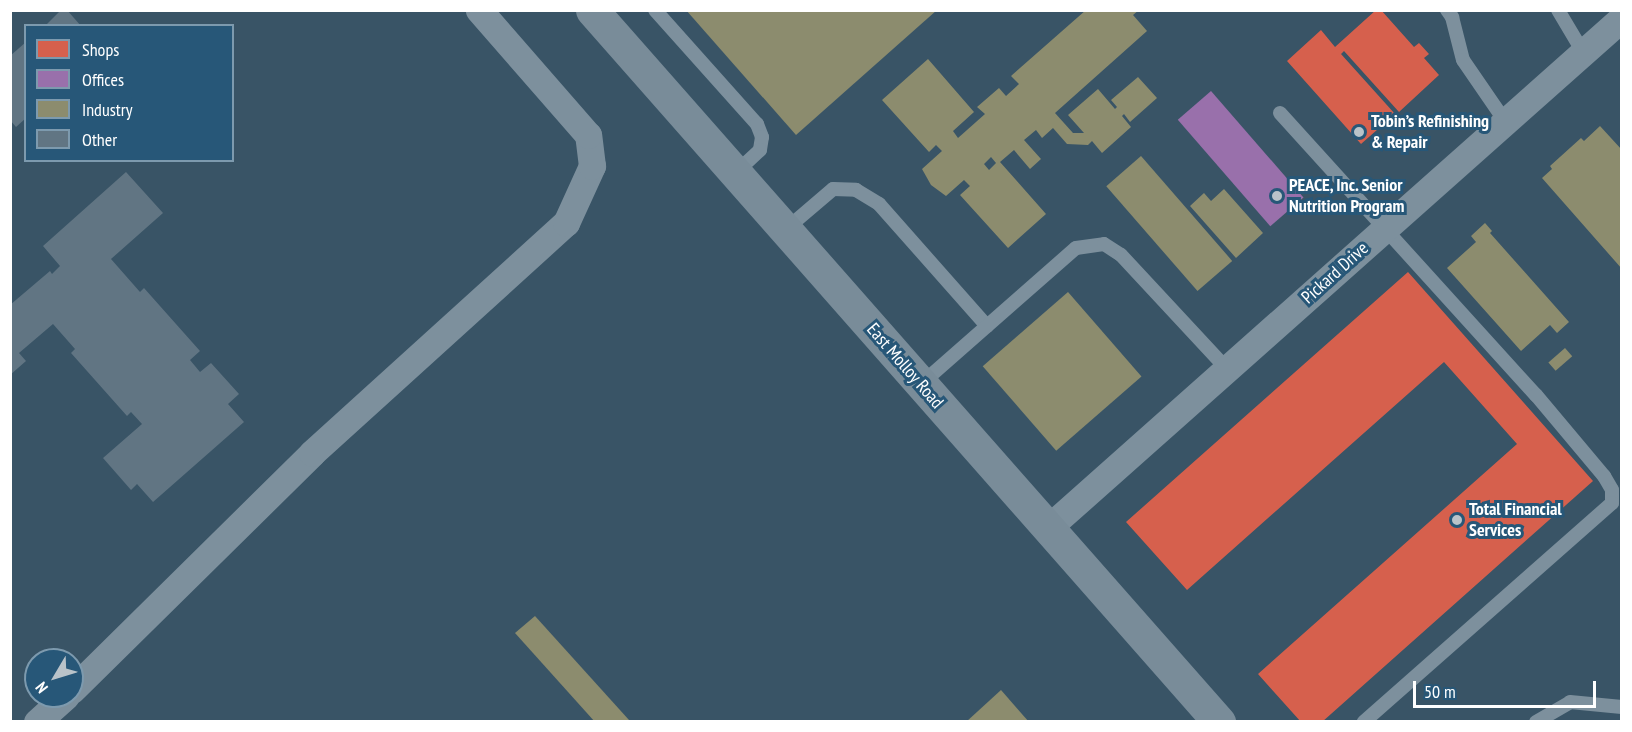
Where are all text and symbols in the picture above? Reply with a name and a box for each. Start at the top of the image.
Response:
legend [24,24,234,162]
text: Shops [82,38,119,61]
text: Offices [82,68,124,91]
text: Industry [82,98,132,121]
place label: Tobin’s Refinishing & Repair [1371,111,1489,154]
marker: Tobin’s Refinishing & Repair [1352,125,1366,139]
text: Other [82,128,117,151]
place label: PEACE, Inc. Senior Nutrition Program [1289,175,1405,218]
marker: PEACE, Inc. Senior Nutrition Program [1270,189,1284,203]
street label: Pickard Drive [1297,238,1373,308]
street label: East Molloy Road [862,319,948,413]
place label: Total Financial Services [1469,499,1562,542]
marker: Total Financial Services [1450,513,1464,527]
north arrow [24,648,84,708]
scale bar [1416,669,1599,707]
text: N [31,678,52,697]
text: 50 m [1424,680,1456,703]

